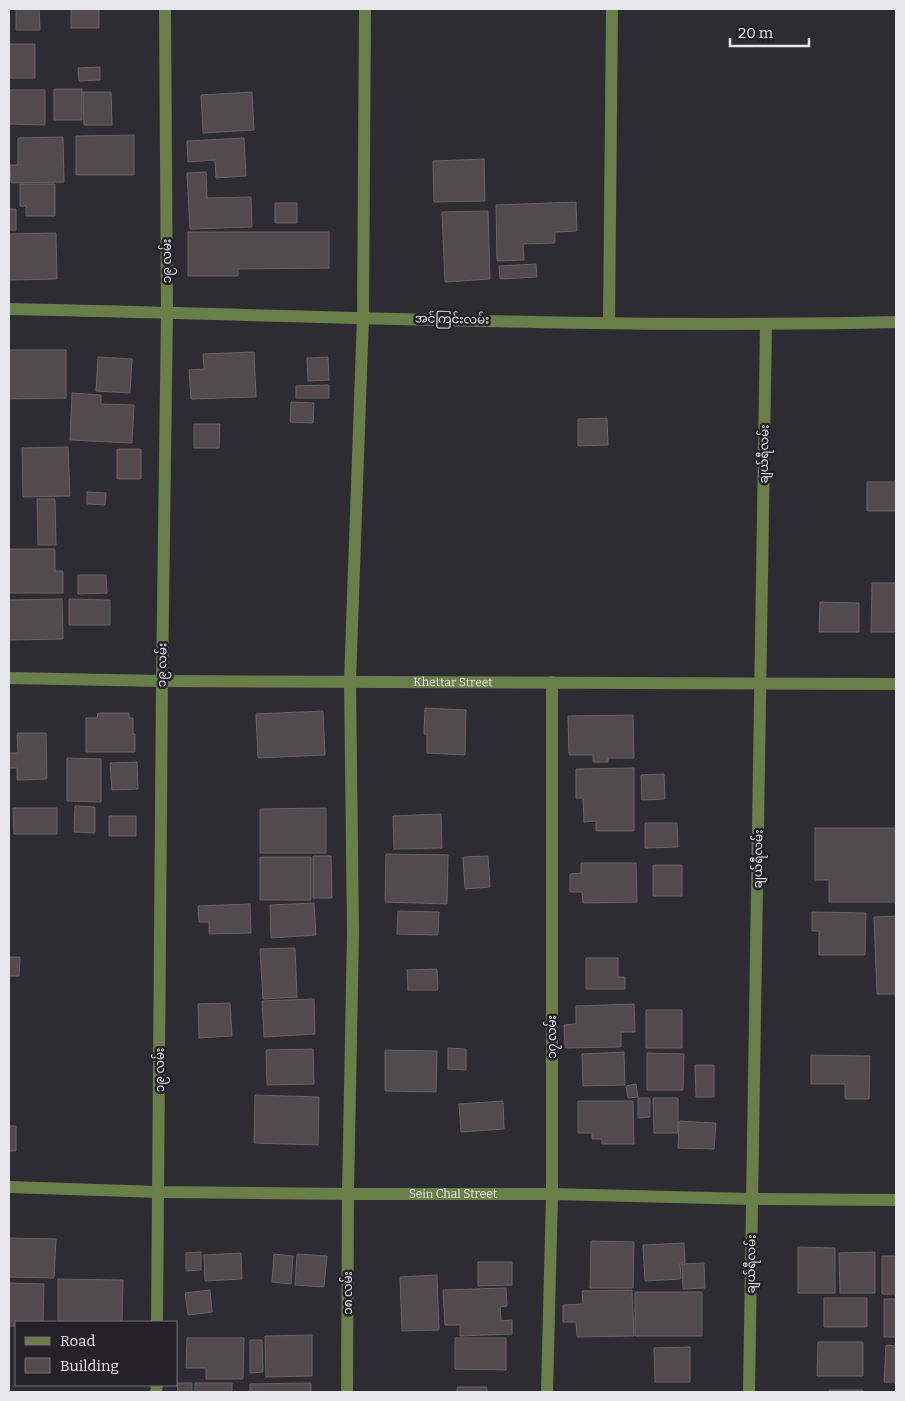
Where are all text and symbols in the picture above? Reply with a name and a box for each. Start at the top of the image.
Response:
scale bar [730,15,809,47]
text: 20 m [738,24,774,42]
street label: ၁၉ လမ်း [158,239,177,283]
street label: အင်ကြင်းလမ်း [415,309,489,330]
street label: ချယ်ရီလမ်း [754,424,775,484]
street label: ၁၉ လမ်း [153,643,172,687]
street label: Khettar Street [413,675,493,689]
street label: ချယ်ရီလမ်း [748,829,769,889]
street label: ၁၇ လမ်း [543,1015,562,1059]
street label: ၁၉ လမ်း [151,1048,170,1092]
street label: Sein Chal Street [409,1187,498,1201]
street label: ချယ်ရီလမ်း [741,1234,762,1294]
street label: ၁၈ လမ်း [339,1271,355,1315]
legend [15,1321,178,1386]
text: Road [60,1332,95,1350]
text: Building [60,1357,119,1375]

